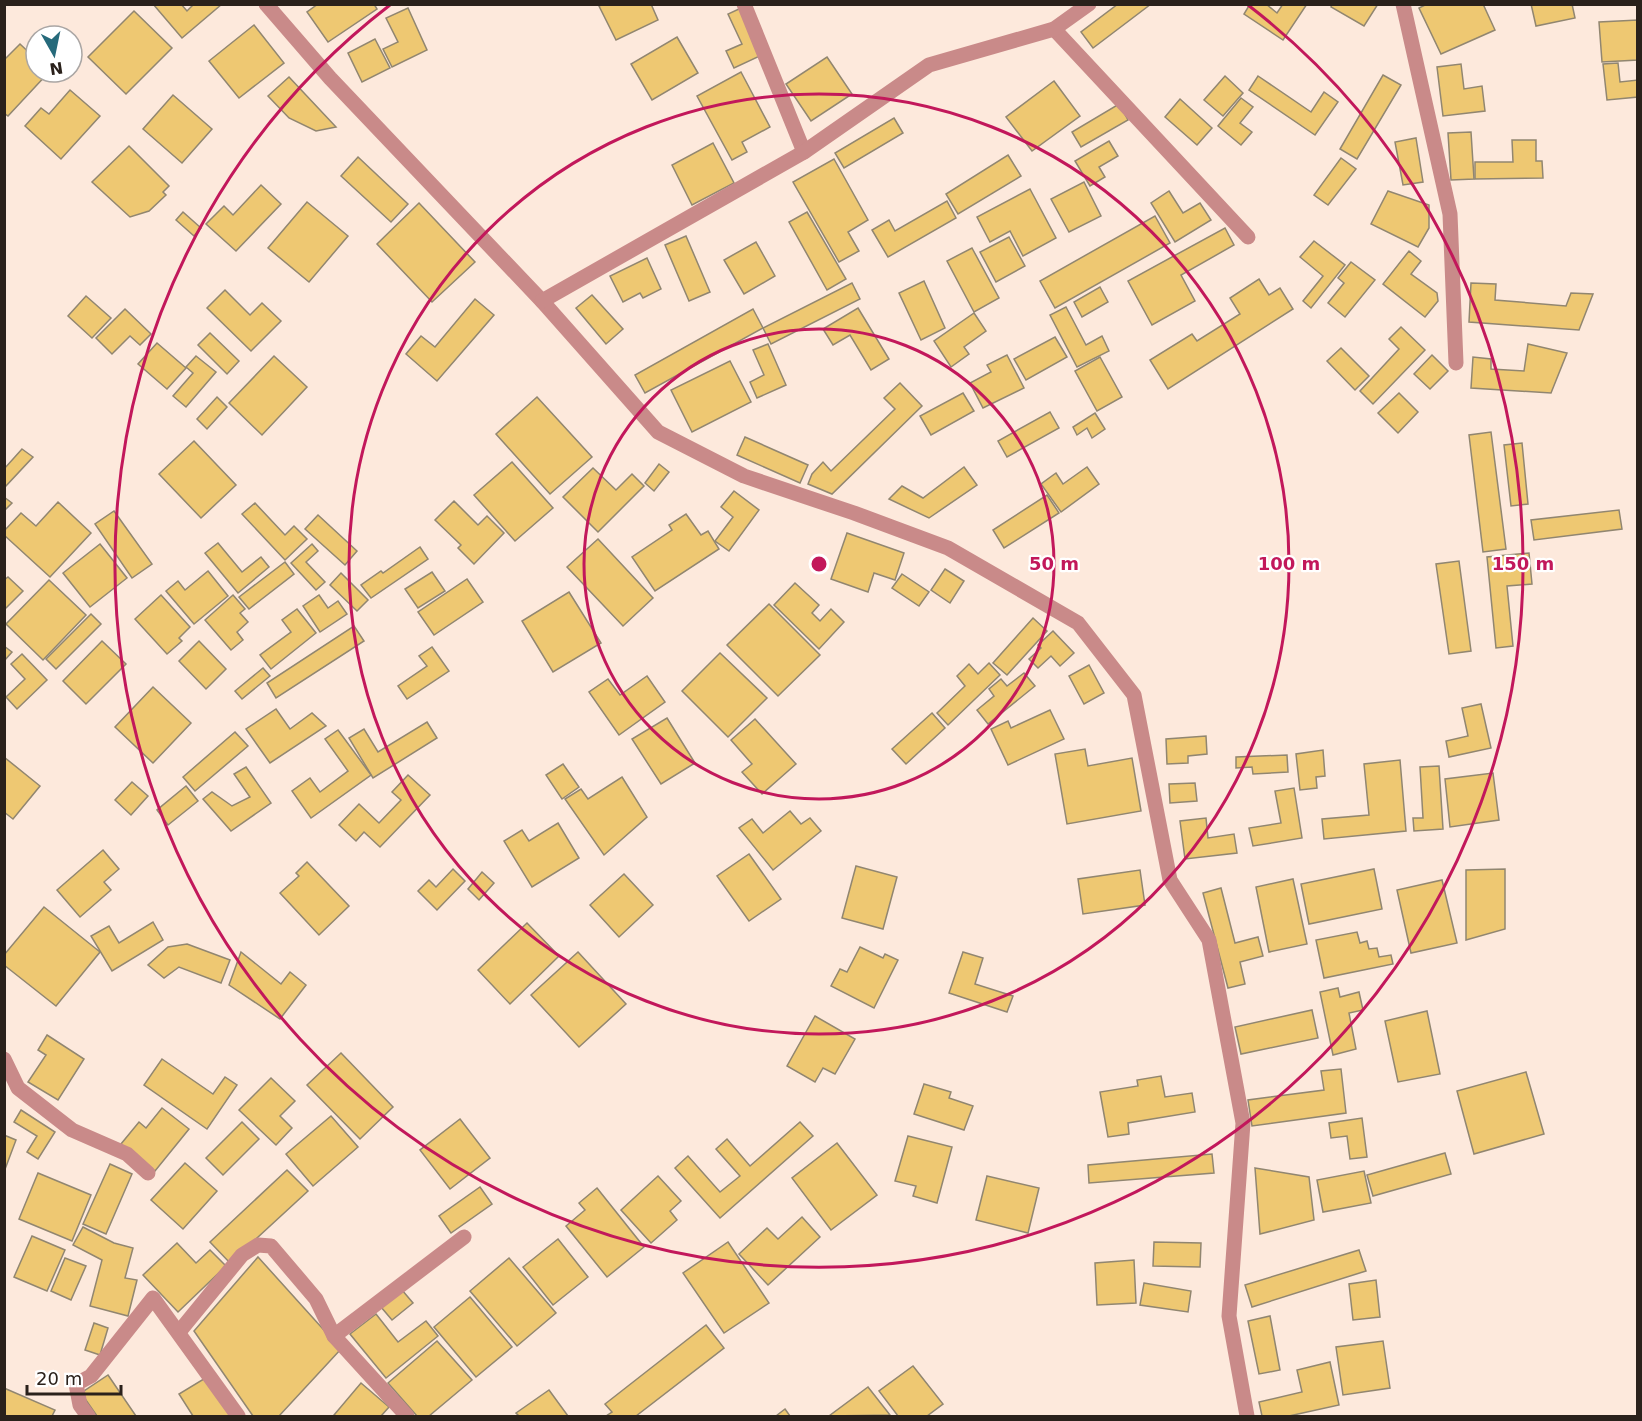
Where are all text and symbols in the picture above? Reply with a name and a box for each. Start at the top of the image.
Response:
north arrow [24,24,84,84]
text: N [48,58,64,79]
text: 50 m [1029,553,1079,574]
text: 100 m [1258,553,1320,574]
text: 150 m [1492,553,1554,574]
centre of rings [809,554,829,574]
scale bar [27,1358,122,1396]
text: 20 m [36,1368,82,1389]

